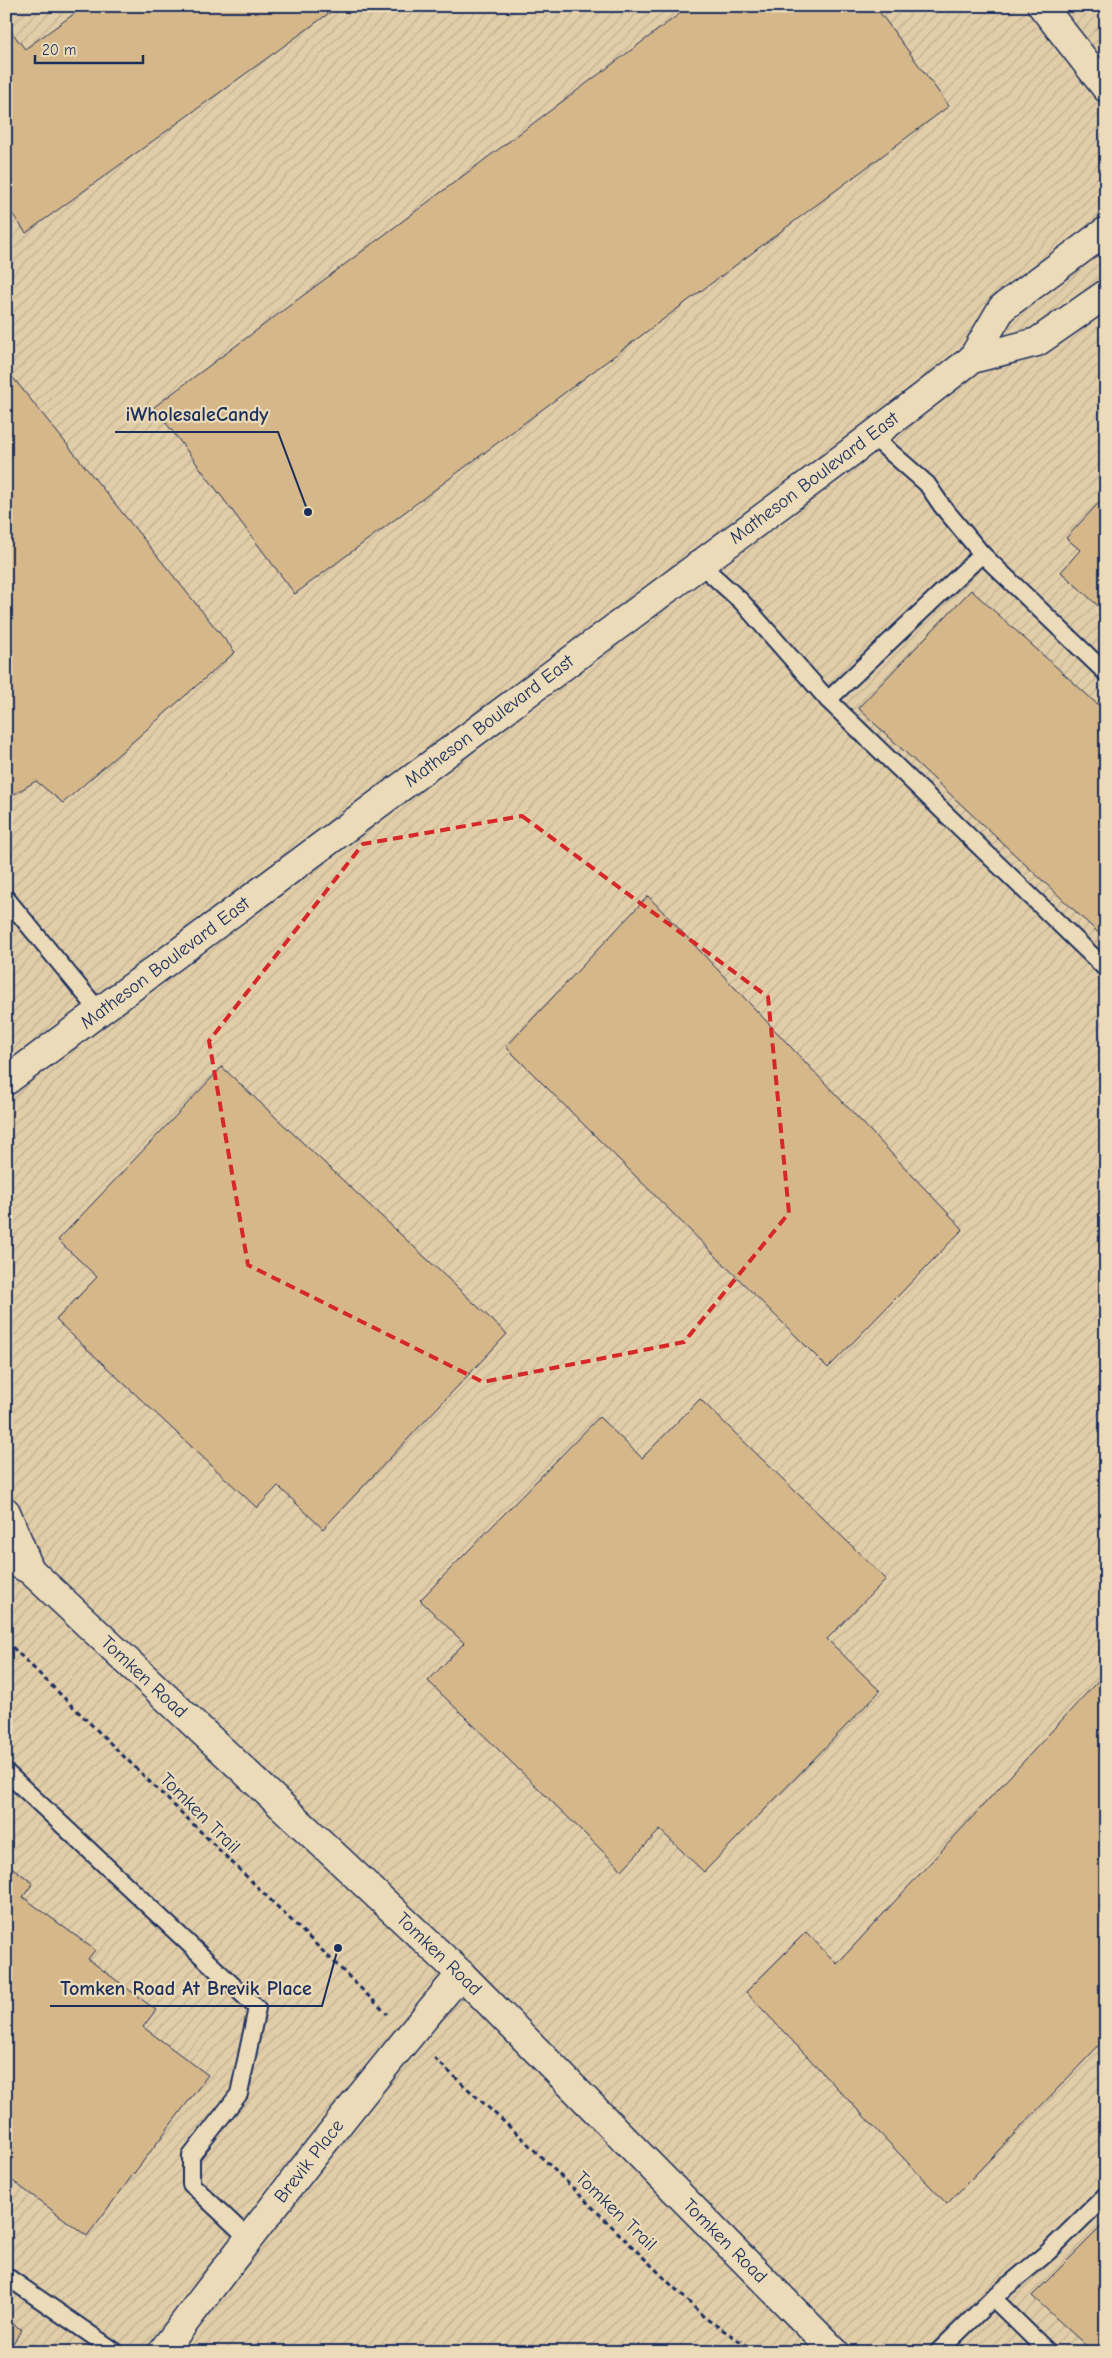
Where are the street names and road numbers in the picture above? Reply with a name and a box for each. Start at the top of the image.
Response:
street label: Matheson Boulevard East [725,407,903,549]
street label: Matheson Boulevard East [400,650,578,792]
street label: Matheson Boulevard East [76,892,254,1034]
street label: Tomken Road [96,1631,192,1723]
street label: Tomken Trail [155,1768,245,1858]
street label: Tomken Road [392,1908,486,2000]
street label: Brevik Place [270,2115,348,2207]
street label: Tomken Trail [571,2167,661,2255]
street label: Tomken Road [678,2194,772,2288]

